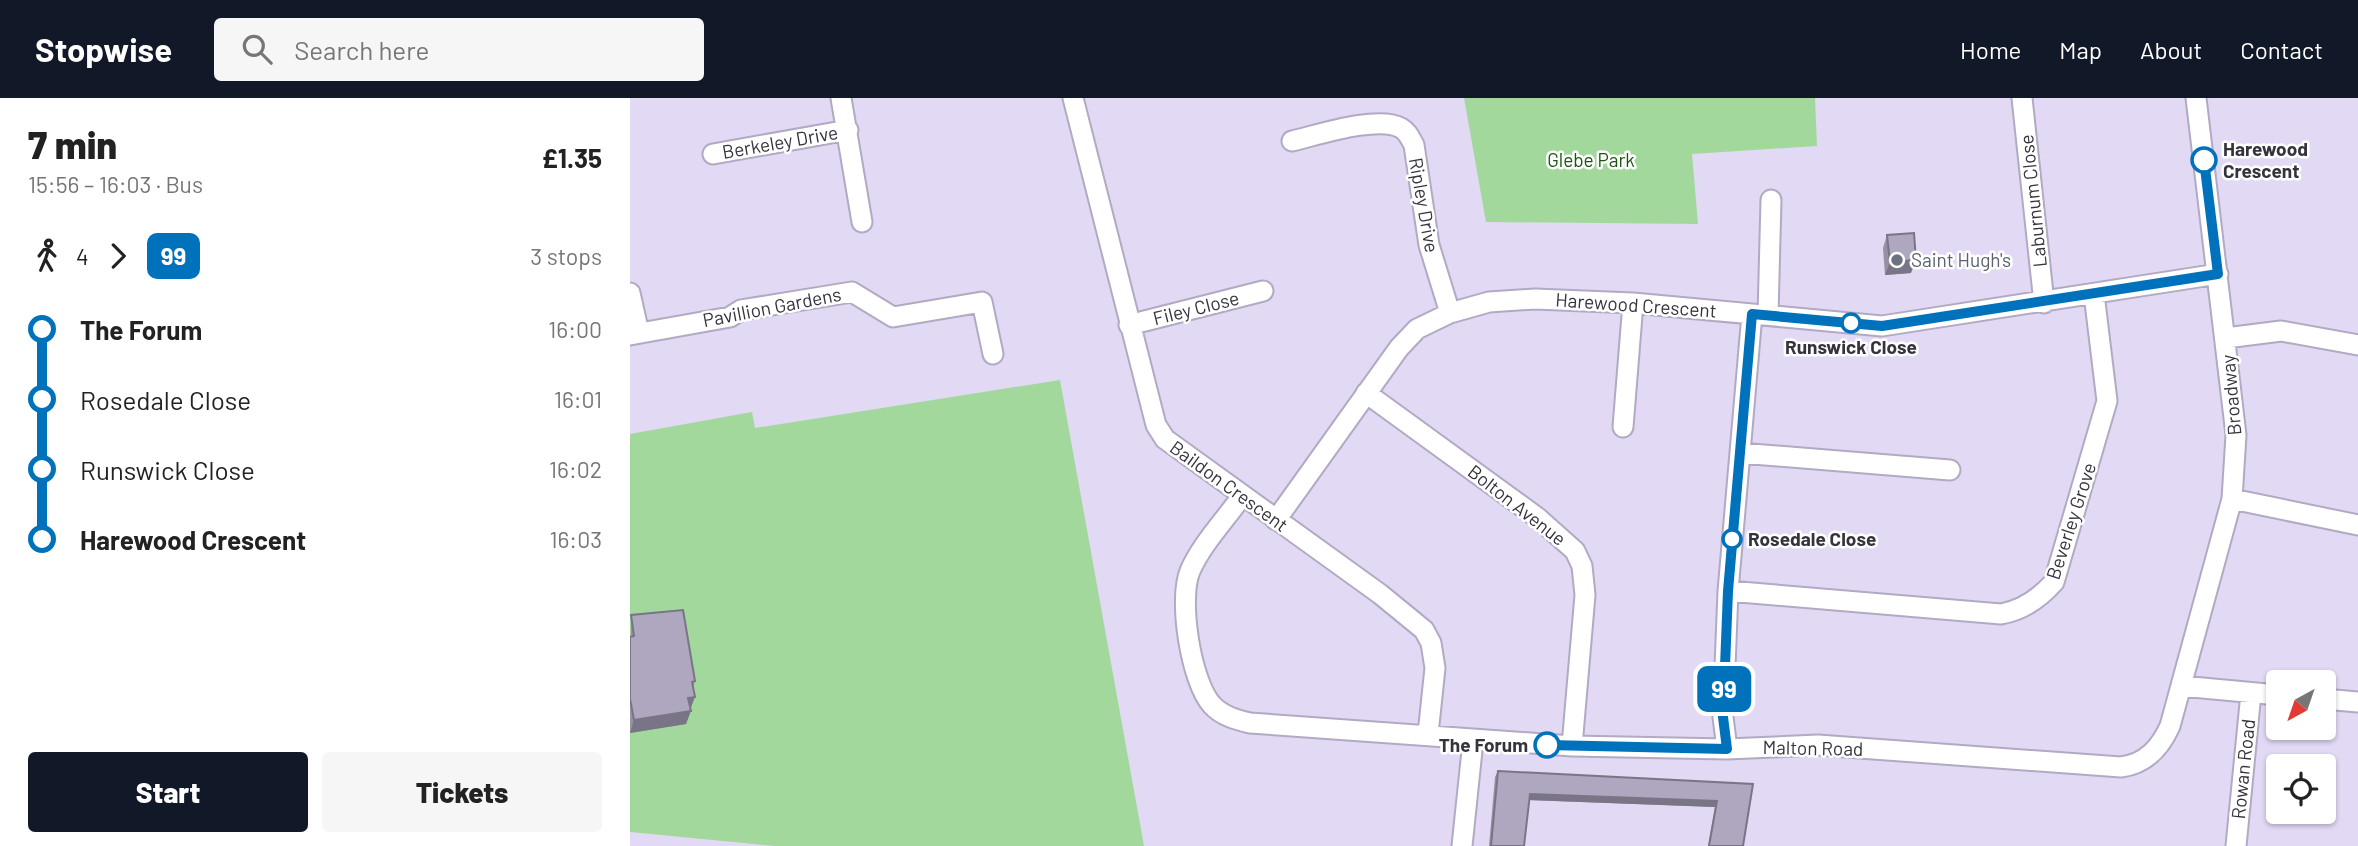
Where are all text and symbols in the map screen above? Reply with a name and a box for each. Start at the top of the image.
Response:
search box [214,18,704,81]
text: Stopwise [35,29,172,69]
icon: search [238,30,276,68]
text: Search here [294,34,429,65]
text: Home [1960,35,2021,64]
text: Map [2059,35,2102,64]
text: About [2140,35,2202,64]
text: Contact [2240,35,2323,64]
street label: Berkeley Drive [720,120,840,163]
text: 7 min [28,121,117,167]
street label: Laburnum Close [2014,133,2051,269]
place label: Harewood Crescent [2223,137,2308,182]
text: £1.35 [542,142,602,173]
marker: Harewood Crescent [2191,147,2217,173]
park label: Glebe Park [1547,148,1635,171]
street label: Ripley Drive [1405,156,1444,254]
text: 15:56 – 16:03 · Bus [28,170,203,198]
icon: walk [28,237,66,275]
icon: forward [99,237,137,275]
text: 99 [161,241,186,270]
text: 4 [76,242,89,270]
text: 3 stops [530,242,602,270]
place label: Saint Hugh's [1911,248,2011,271]
marker: Saint Hugh's [1889,252,1905,268]
street label: Pavillion Gardens [701,282,843,331]
street label: Filey Close [1150,286,1241,329]
street label: Harewood Crescent [1555,287,1717,322]
marker: Runswick Close [1841,313,1861,333]
text: The Forum [80,314,202,345]
text: 16:00 [548,315,602,343]
place label: Runswick Close [1785,335,1917,358]
street label: Broadway [2215,353,2245,436]
text: Rosedale Close [80,384,251,415]
text: 16:01 [554,385,602,413]
street label: Baildon Crescent [1166,435,1293,536]
text: Runswick Close [80,454,255,485]
text: 16:02 [549,455,602,483]
street label: Bolton Avenue [1464,459,1571,550]
street label: Beverley Grove [2041,459,2100,582]
text: Harewood Crescent [80,524,306,555]
text: 16:03 [549,525,602,553]
place label: Rosedale Close [1748,527,1876,550]
marker: Rosedale Close [1722,529,1742,549]
line badge: 99 [1692,666,1756,712]
north arrow [2266,670,2336,740]
map controls [2266,670,2336,824]
text: 99 [1711,674,1737,703]
street label: Rowan Road [2226,718,2259,820]
marker: The Forum [1534,732,1560,758]
place label: The Forum [1439,733,1528,756]
street label: Malton Road [1762,735,1864,760]
button: Start [28,752,308,832]
button: Tickets [322,752,602,832]
button: locate [2266,754,2336,824]

